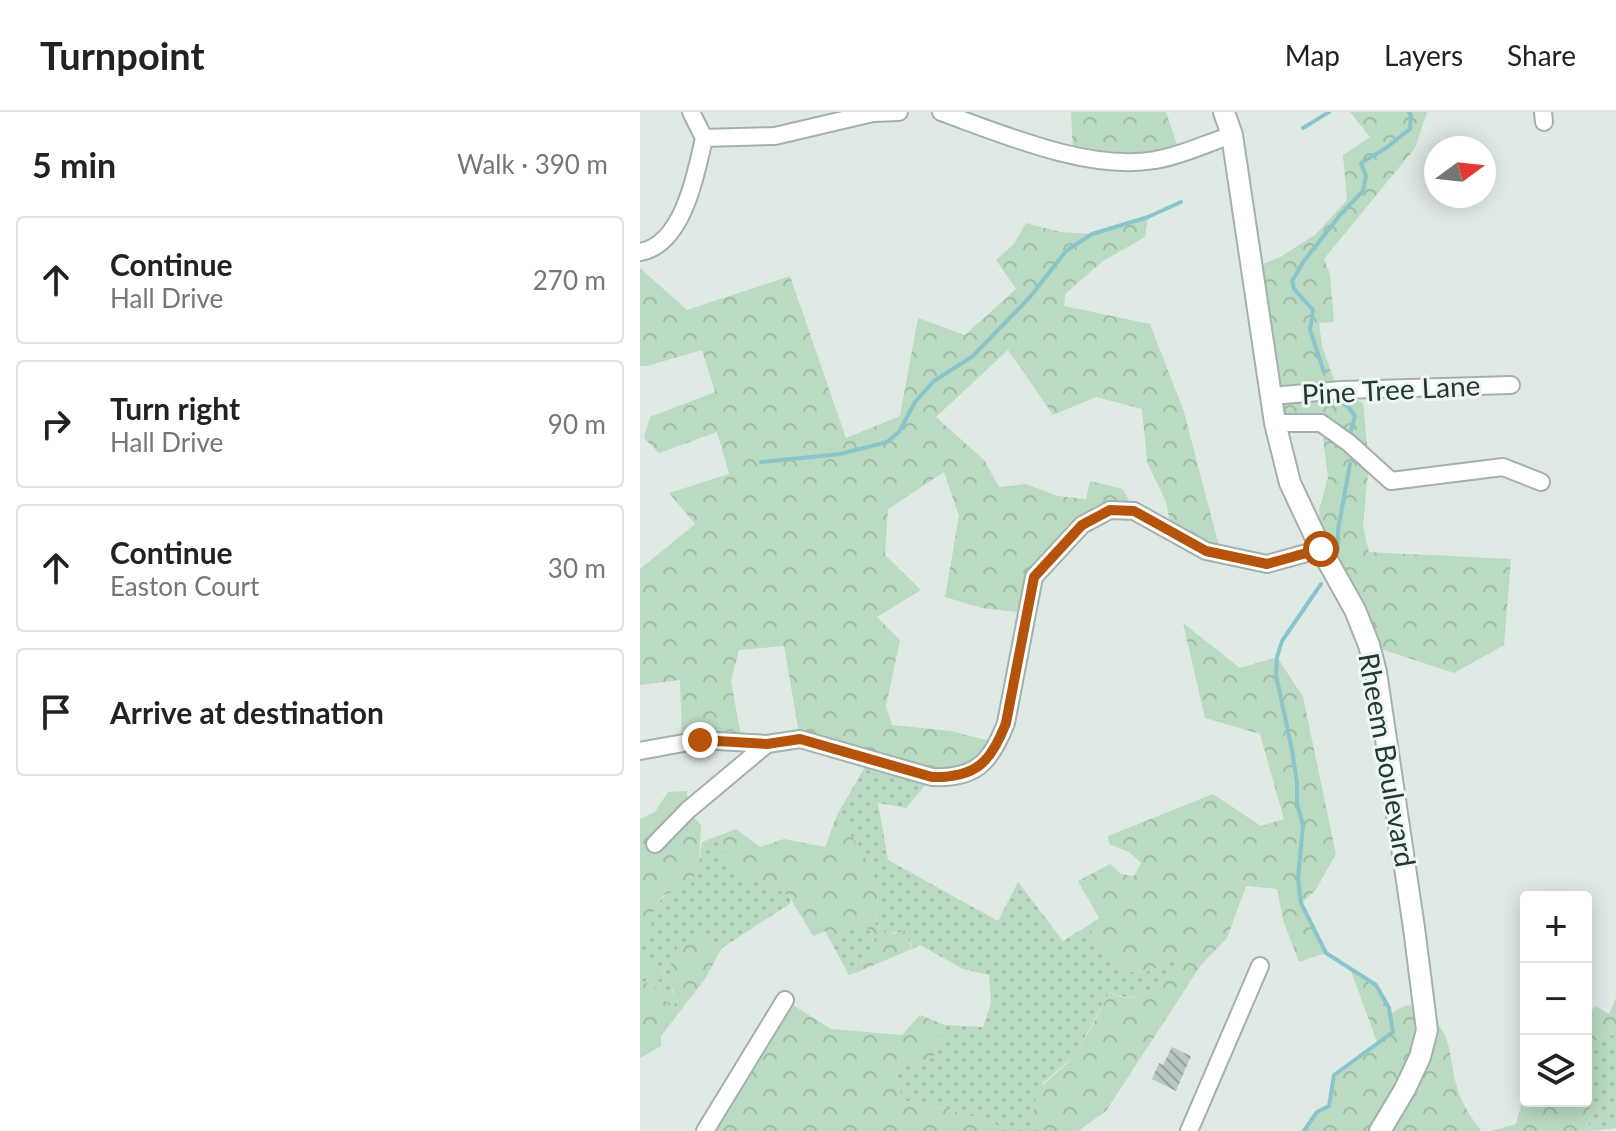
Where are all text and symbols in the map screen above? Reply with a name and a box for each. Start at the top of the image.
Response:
text: Turnpoint [40,32,205,78]
text: Map [1285,38,1340,72]
text: Layers [1384,38,1463,72]
text: Share [1507,38,1576,72]
north arrow [1424,136,1496,208]
text: 5 min [32,144,116,185]
text: Walk · 390 m [457,148,608,180]
text: Continue [110,246,233,282]
icon: ahead [34,258,78,302]
text: 270 m [533,264,606,296]
text: Hall Drive [110,282,223,314]
street label: Pine Tree Lane [1301,367,1481,411]
text: Turn right [110,390,240,426]
icon: right [34,402,78,446]
text: 90 m [548,408,606,440]
text: Hall Drive [110,426,223,458]
route start [1303,531,1339,567]
text: Continue [110,534,233,570]
icon: ahead [34,546,78,590]
text: 30 m [548,552,606,584]
text: Easton Court [110,570,259,602]
street label: Rheem Boulevard [1352,650,1424,869]
icon: arrive [34,690,78,734]
text: Arrive at destination [110,694,384,730]
route end [682,722,718,758]
map controls [1520,891,1592,1107]
button: + [1520,891,1592,963]
button: − [1520,963,1592,1035]
button: layers [1520,1035,1592,1107]

